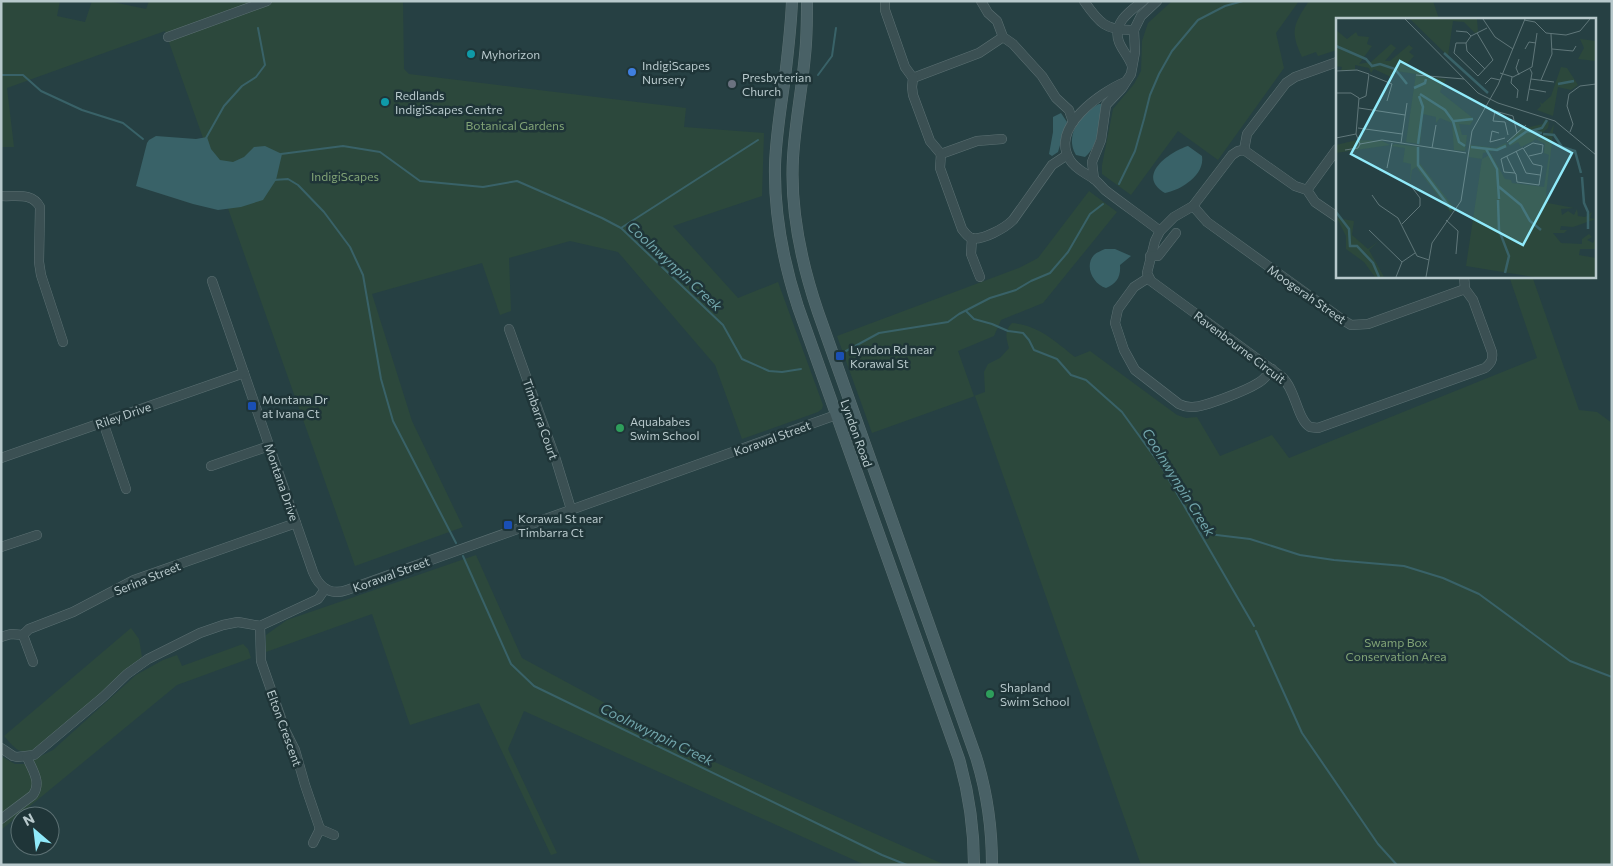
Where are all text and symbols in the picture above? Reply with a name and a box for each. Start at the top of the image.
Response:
inset map [1336,18,1596,278]
place label: Myhorizon [481,47,540,61]
marker: Myhorizon [465,48,477,60]
place label: IndigiScapes Nursery [642,58,710,86]
marker: IndigiScapes Nursery [626,66,638,78]
place label: Presbyterian Church [742,70,811,98]
marker: Presbyterian Church [726,78,738,90]
place label: Redlands IndigiScapes Centre [395,88,503,116]
marker: Redlands IndigiScapes Centre [379,96,391,108]
park label: Botanical Gardens [466,118,564,132]
park label: IndigiScapes [311,169,379,183]
water label: Coolnwynpin Creek [624,218,726,315]
street label: Moogerah Street [1265,262,1349,326]
street label: Ravenbourne Circuit [1191,308,1289,386]
place label: Lyndon Rd near Korawal St [850,342,934,370]
marker: Lyndon Rd near Korawal St [834,350,846,362]
street label: Timbarra Court [521,377,561,461]
place label: Montana Dr at Ivana Ct [262,392,328,420]
street label: Lyndon Road [838,397,876,469]
street label: Riley Drive [93,399,153,431]
marker: Montana Dr at Ivana Ct [246,400,258,412]
place label: Aquababes Swim School [630,414,699,442]
street label: Korawal Street [732,418,812,458]
marker: Aquababes Swim School [614,422,626,434]
water label: Coolnwynpin Creek [1139,425,1219,539]
street label: Montana Drive [262,441,302,523]
place label: Korawal St near Timbarra Ct [518,511,603,539]
marker: Korawal St near Timbarra Ct [502,519,514,531]
street label: Korawal Street [351,554,431,594]
street label: Serina Street [112,558,182,598]
park label: Swamp Box Conservation Area [1346,635,1446,663]
place label: Shapland Swim School [1000,680,1069,708]
street label: Elton Crescent [265,688,305,768]
marker: Shapland Swim School [984,688,996,700]
water label: Coolnwynpin Creek [598,699,717,769]
north arrow [10,806,60,856]
text: N [20,809,37,829]

